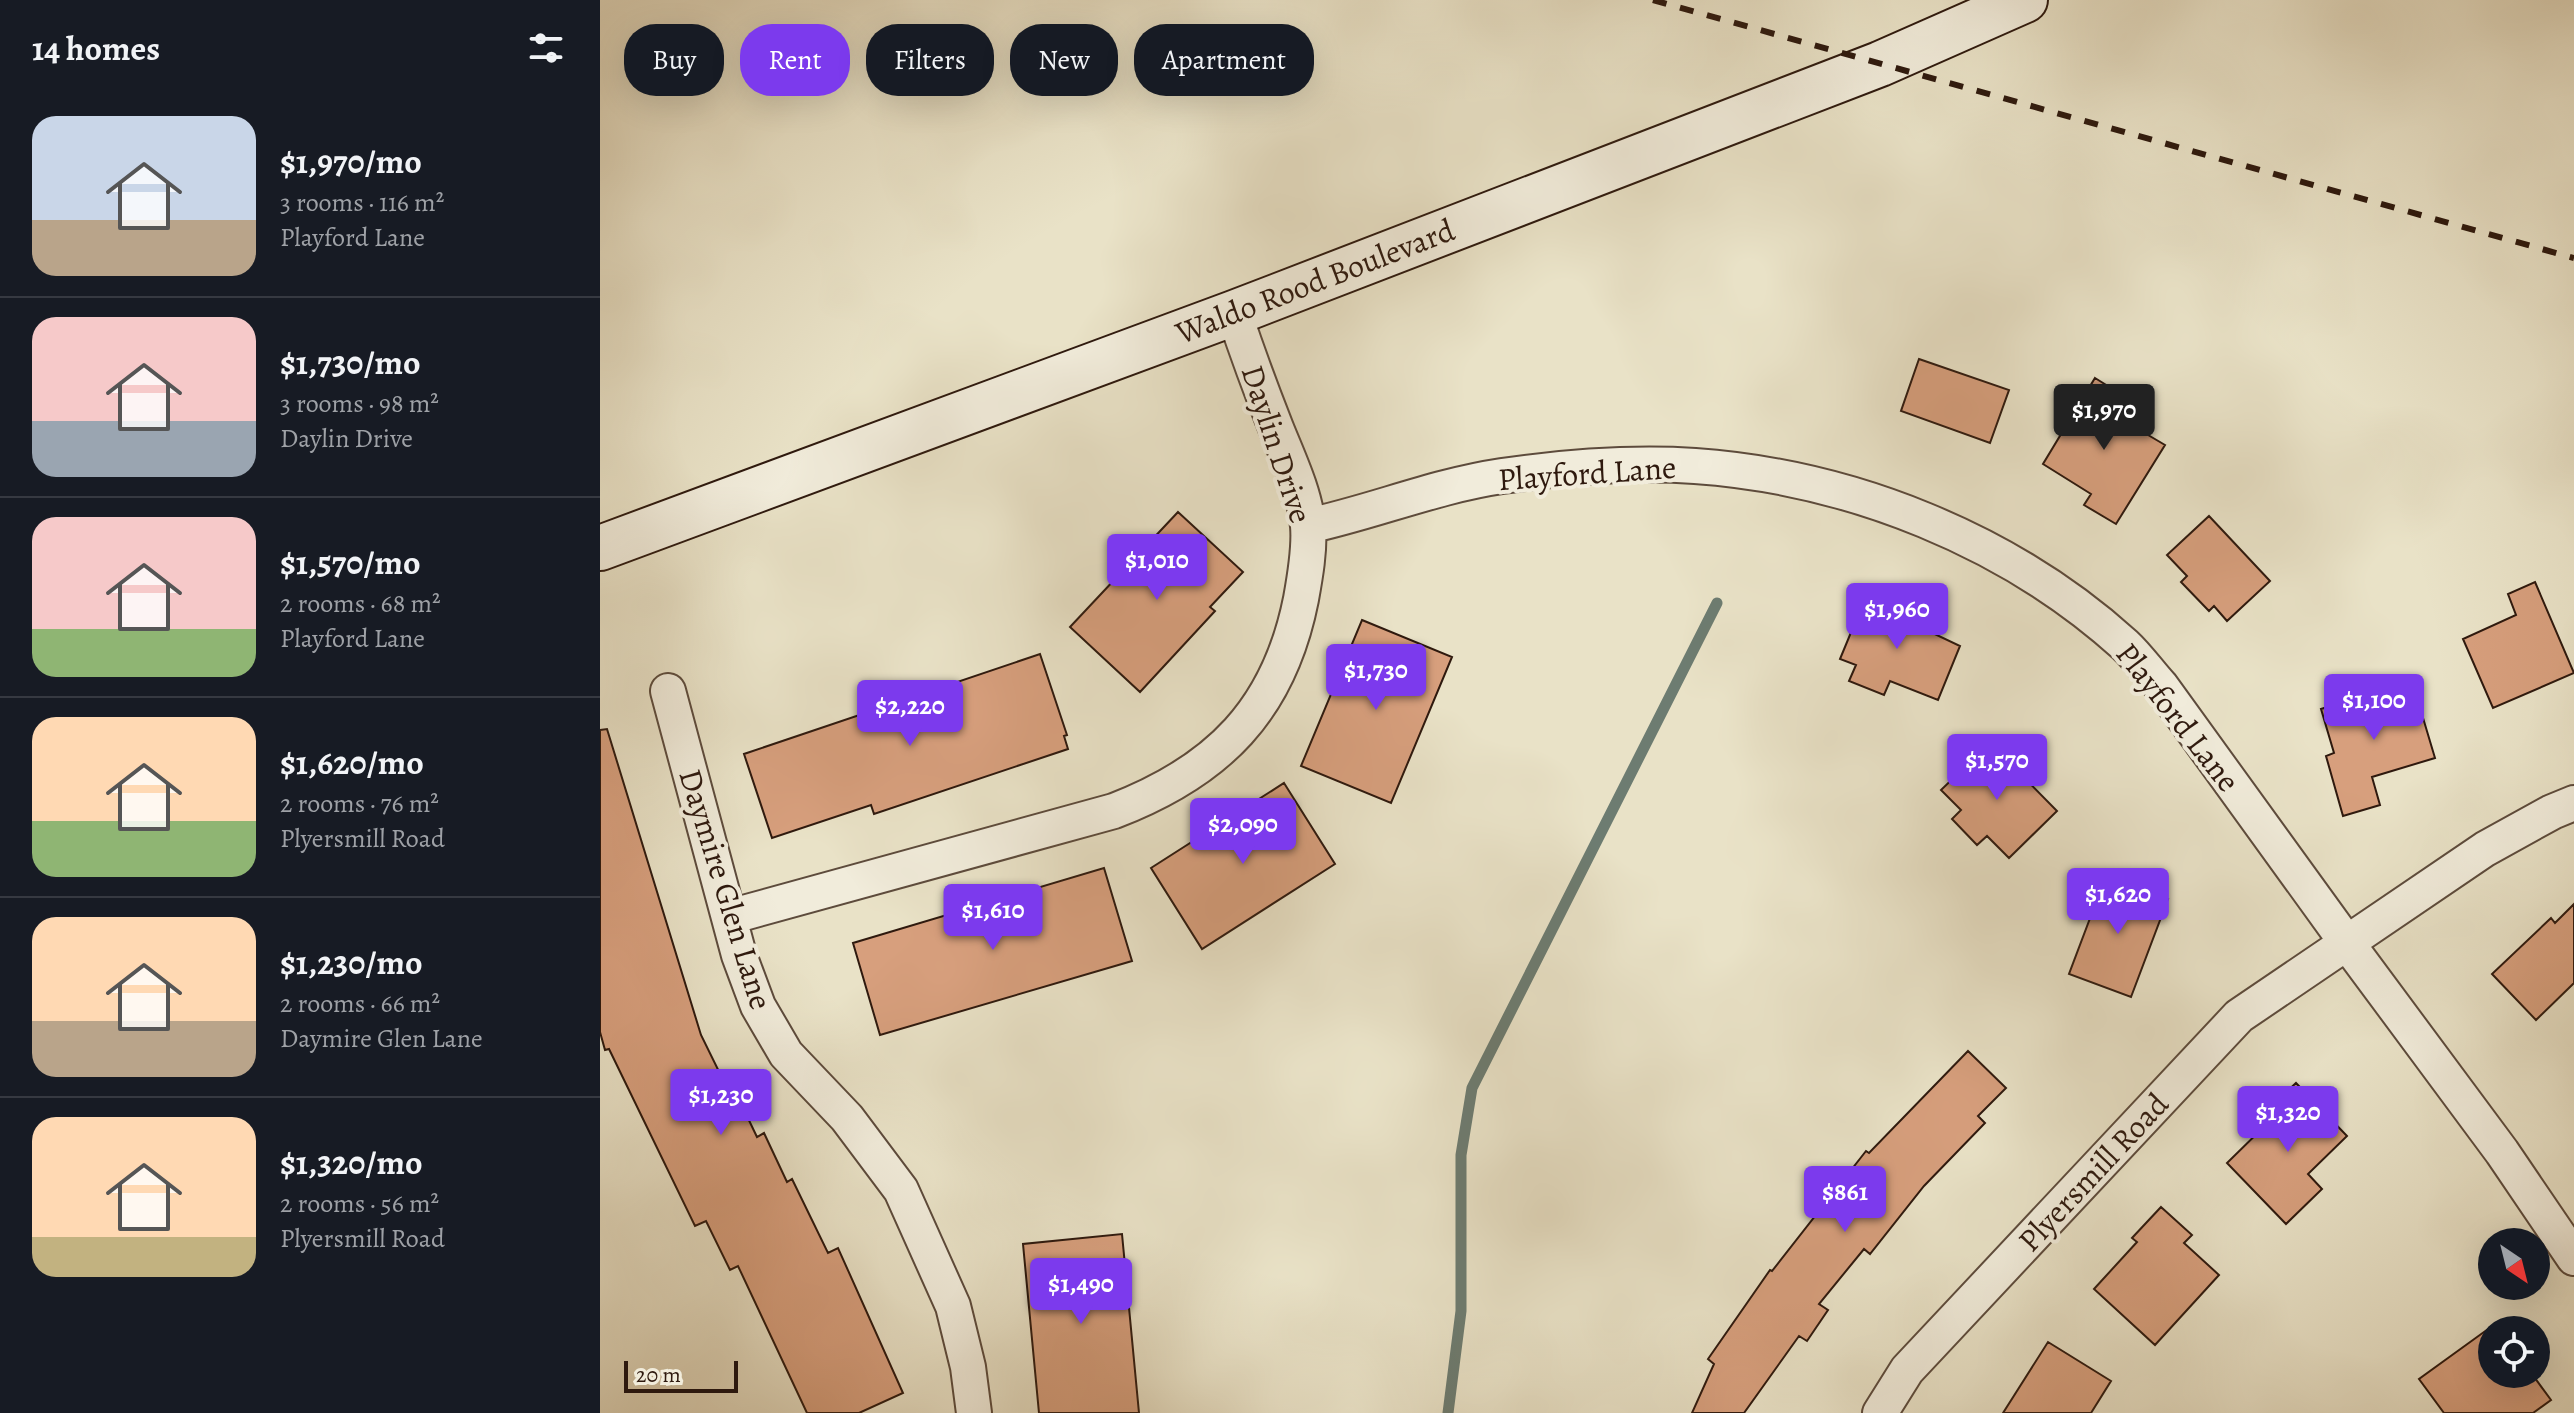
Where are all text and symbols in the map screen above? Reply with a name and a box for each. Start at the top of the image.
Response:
chip: Buy [624,24,724,96]
chip: Rent [740,24,850,96]
chip: Filters [866,24,994,96]
chip: New [1010,24,1118,96]
chip: Apartment [1134,24,1314,96]
text: 14 homes [32,25,160,72]
icon: filters [524,26,568,70]
text: $1,970/mo [280,138,422,185]
icon: home [96,148,192,244]
text: 3 rooms · 116 m² [280,185,444,220]
street label: Waldo Rood Boulevard [1168,207,1462,355]
text: Playford Lane [280,220,425,255]
text: $1,730/mo [280,339,421,386]
icon: home [96,349,192,445]
street label: Daylin Drive [1231,359,1323,529]
pin: $1,970 [2039,384,2169,452]
text: 3 rooms · 98 m² [280,386,439,421]
text: $1,970 [2072,392,2136,427]
text: Daylin Drive [280,421,413,456]
street label: Playford Lane [1496,445,1678,501]
pin: $1,010 [1092,534,1222,602]
text: $1,570/mo [280,539,421,586]
text: $1,010 [1125,542,1189,577]
icon: home [96,549,192,645]
pin: $1,960 [1832,583,1962,651]
text: 2 rooms · 68 m² [280,586,441,621]
text: $1,960 [1864,591,1930,626]
text: Playford Lane [280,621,425,656]
street label: Playford Lane [2106,633,2250,801]
pin: $1,730 [1311,644,1441,712]
text: $1,730 [1344,652,1408,687]
pin: $1,100 [2309,674,2439,742]
pin: $2,220 [845,680,975,748]
text: $1,100 [2342,682,2406,717]
text: $2,220 [875,688,945,723]
pin: $1,570 [1932,734,2062,802]
text: $1,620/mo [280,739,424,786]
text: $1,570 [1965,742,2029,777]
icon: home [96,749,192,845]
street label: Daymire Glen Lane [669,763,783,1015]
text: 2 rooms · 76 m² [280,786,439,821]
pin: $2,090 [1178,798,1308,866]
text: $2,090 [1208,806,1278,841]
text: Plyersmill Road [280,821,445,856]
pin: $1,620 [2053,868,2183,936]
text: $1,620 [2085,876,2151,911]
pin: $1,610 [928,884,1058,952]
text: $1,610 [962,892,1024,927]
text: $1,230/mo [280,939,423,986]
icon: home [96,949,192,1045]
text: 2 rooms · 66 m² [280,986,440,1021]
text: Daymire Glen Lane [280,1021,483,1056]
pin: $1,230 [656,1069,786,1137]
text: $1,230 [688,1077,754,1112]
street label: Plyersmill Road [2008,1082,2179,1261]
pin: $1,320 [2223,1086,2353,1154]
text: $1,320 [2255,1094,2321,1129]
text: $1,320/mo [280,1139,423,1186]
icon: home [96,1149,192,1245]
pin: $861 [1798,1166,1892,1234]
text: $861 [1822,1174,1868,1209]
text: 2 rooms · 56 m² [280,1186,439,1221]
text: Plyersmill Road [280,1221,445,1256]
north arrow [2478,1228,2550,1300]
map controls [2478,1228,2550,1388]
pin: $1,490 [1016,1258,1146,1326]
text: $1,490 [1048,1266,1114,1301]
button: locate [2478,1316,2550,1388]
scale bar [624,1357,738,1393]
text: 20 m [636,1360,681,1390]

